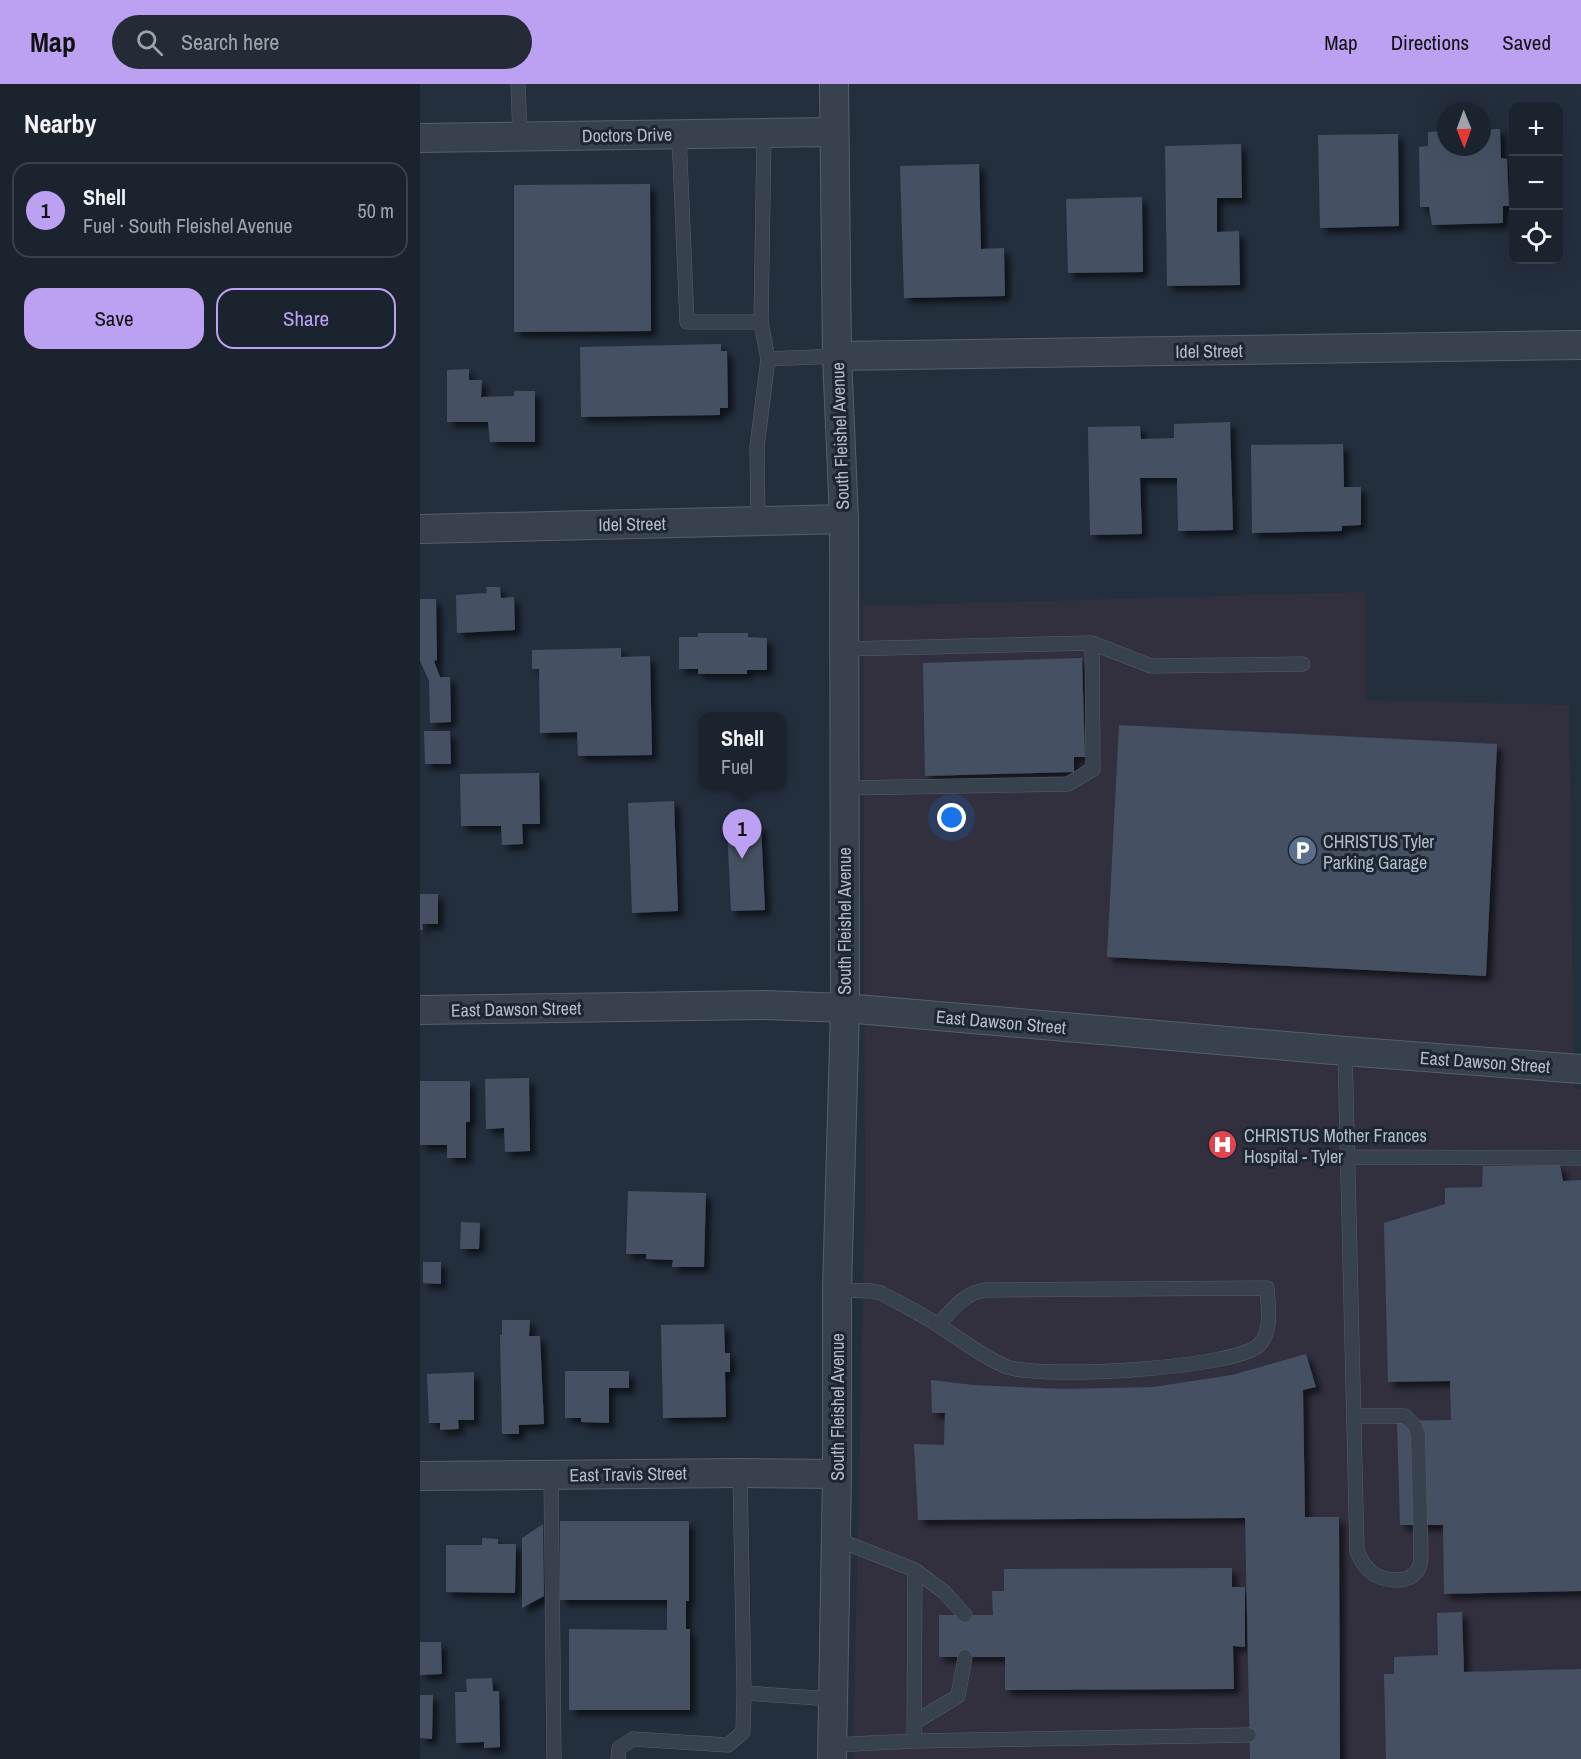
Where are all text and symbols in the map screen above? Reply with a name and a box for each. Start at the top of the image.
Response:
search box [112,15,532,69]
text: Map [30,23,76,61]
icon: search [133,26,166,59]
text: Search here [181,27,279,57]
text: Map [1324,28,1358,57]
text: Directions [1391,28,1469,57]
text: Saved [1502,28,1551,57]
north arrow [1437,102,1491,156]
map controls [1509,102,1563,264]
button: + [1509,102,1563,156]
text: Nearby [24,106,96,141]
street label: Doctors Drive [582,122,672,148]
button: − [1509,156,1563,210]
text: Shell [83,182,126,212]
text: 1 [41,197,50,224]
text: 50 m [358,197,394,224]
button: locate [1509,210,1563,264]
text: Fuel · South Fleishel Avenue [83,212,292,239]
button: Save [24,288,204,349]
button: Share [216,288,396,349]
street label: Idel Street [1175,338,1243,364]
street label: South Fleishel Avenue [825,362,855,510]
street label: Idel Street [598,511,666,537]
popup [699,712,786,790]
text: Shell [721,723,764,753]
text: Fuel [721,753,753,780]
your location [937,803,966,832]
pin: 1 [722,810,762,859]
place label: CHRISTUS Tyler Parking Garage [1323,829,1434,875]
parking icon: CHRISTUS Tyler Parking Garage [1286,835,1318,867]
street label: South Fleishel Avenue [832,847,857,995]
street label: East Dawson Street [451,995,581,1023]
street label: East Dawson Street [935,1004,1067,1040]
street label: East Dawson Street [1419,1045,1551,1079]
place label: CHRISTUS Mother Frances Hospital - Tyler [1244,1123,1427,1169]
hospital icon: CHRISTUS Mother Frances Hospital - Tyler [1207,1129,1239,1161]
street label: South Fleishel Avenue [825,1333,850,1481]
street label: East Travis Street [569,1460,687,1488]

